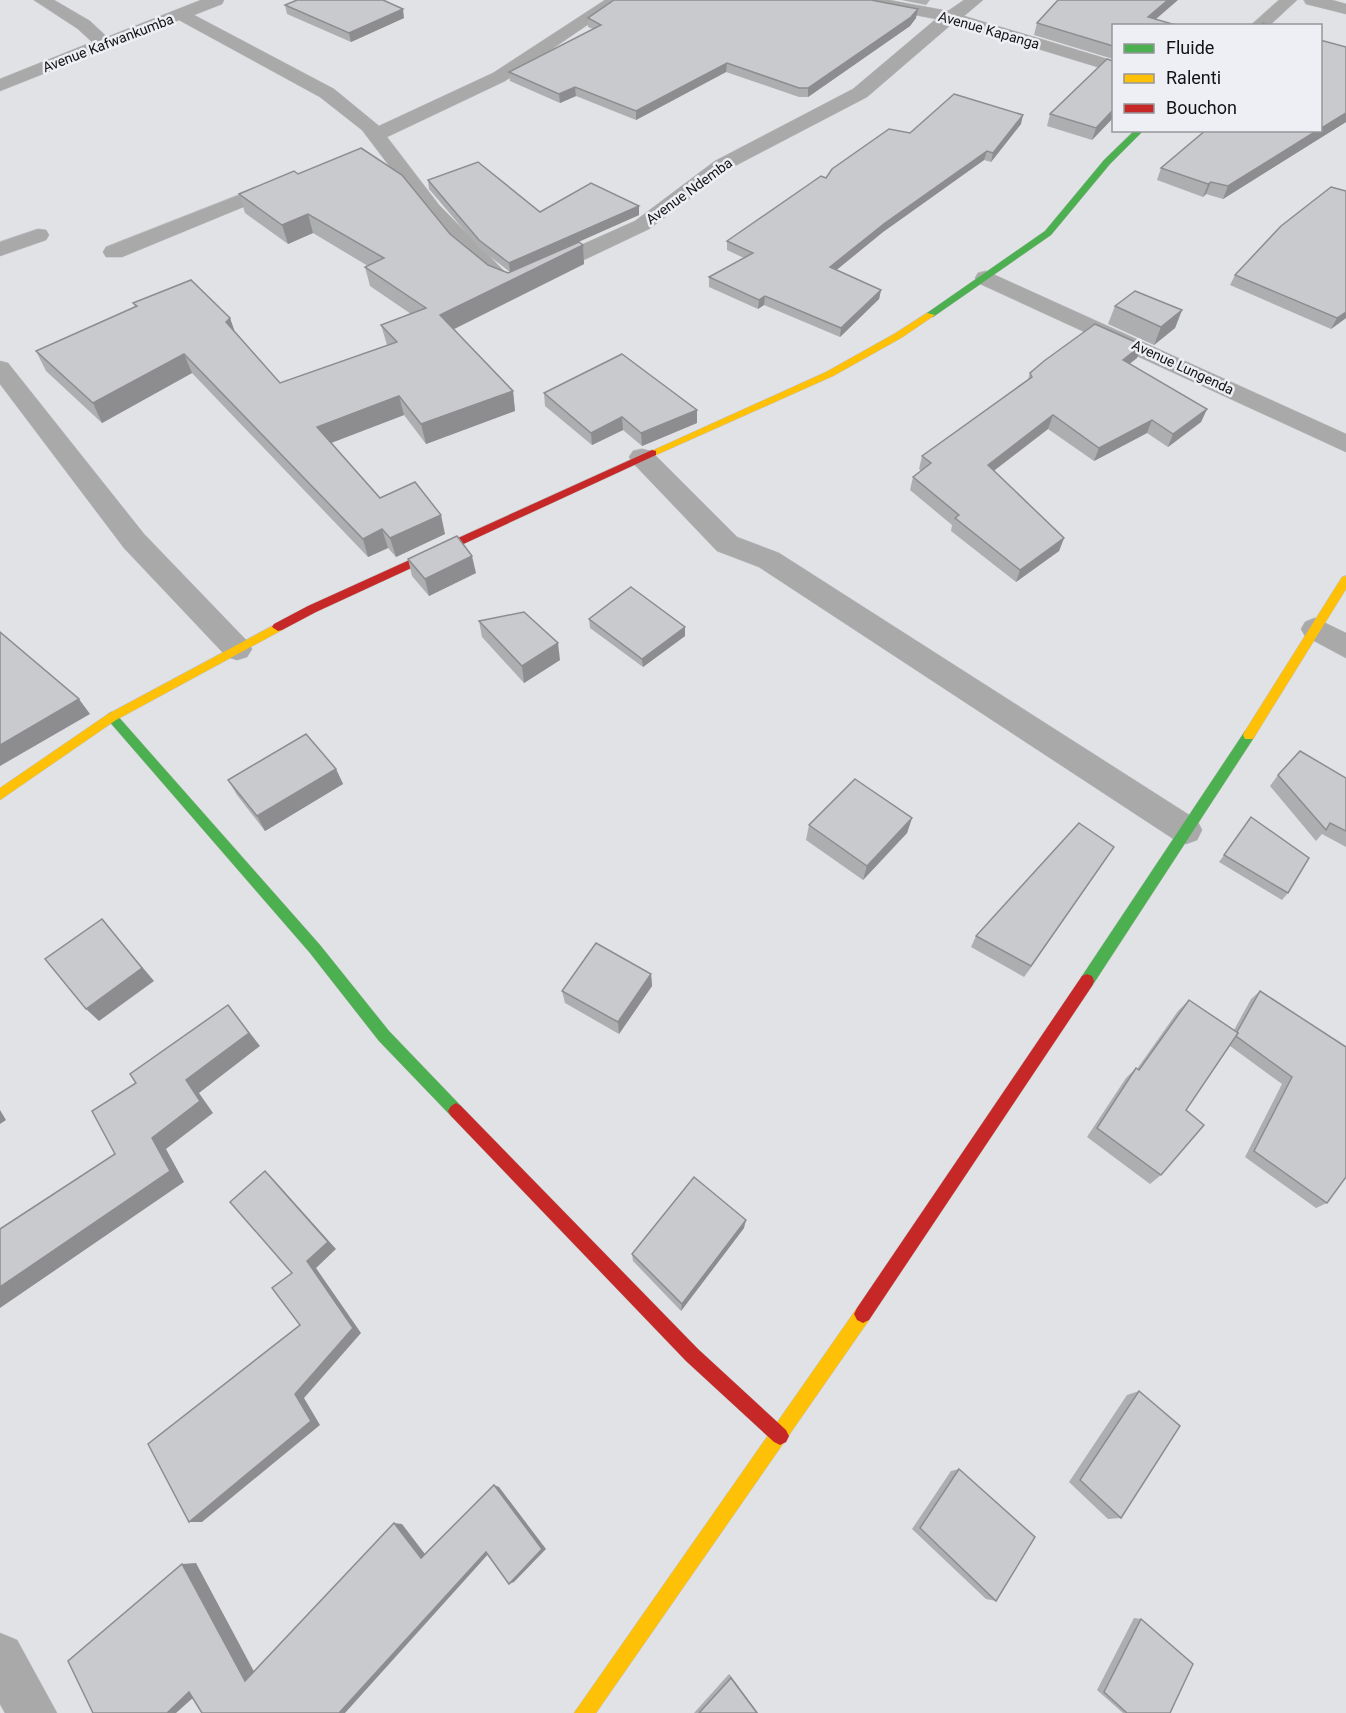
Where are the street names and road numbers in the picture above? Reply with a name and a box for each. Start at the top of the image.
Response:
street label: Avenue Kapanga [937,8,1041,52]
street label: Avenue Kafwankumba [40,11,176,75]
street label: Avenue Ndemba [643,154,735,228]
street label: Avenue Lungenda [1130,336,1236,398]

